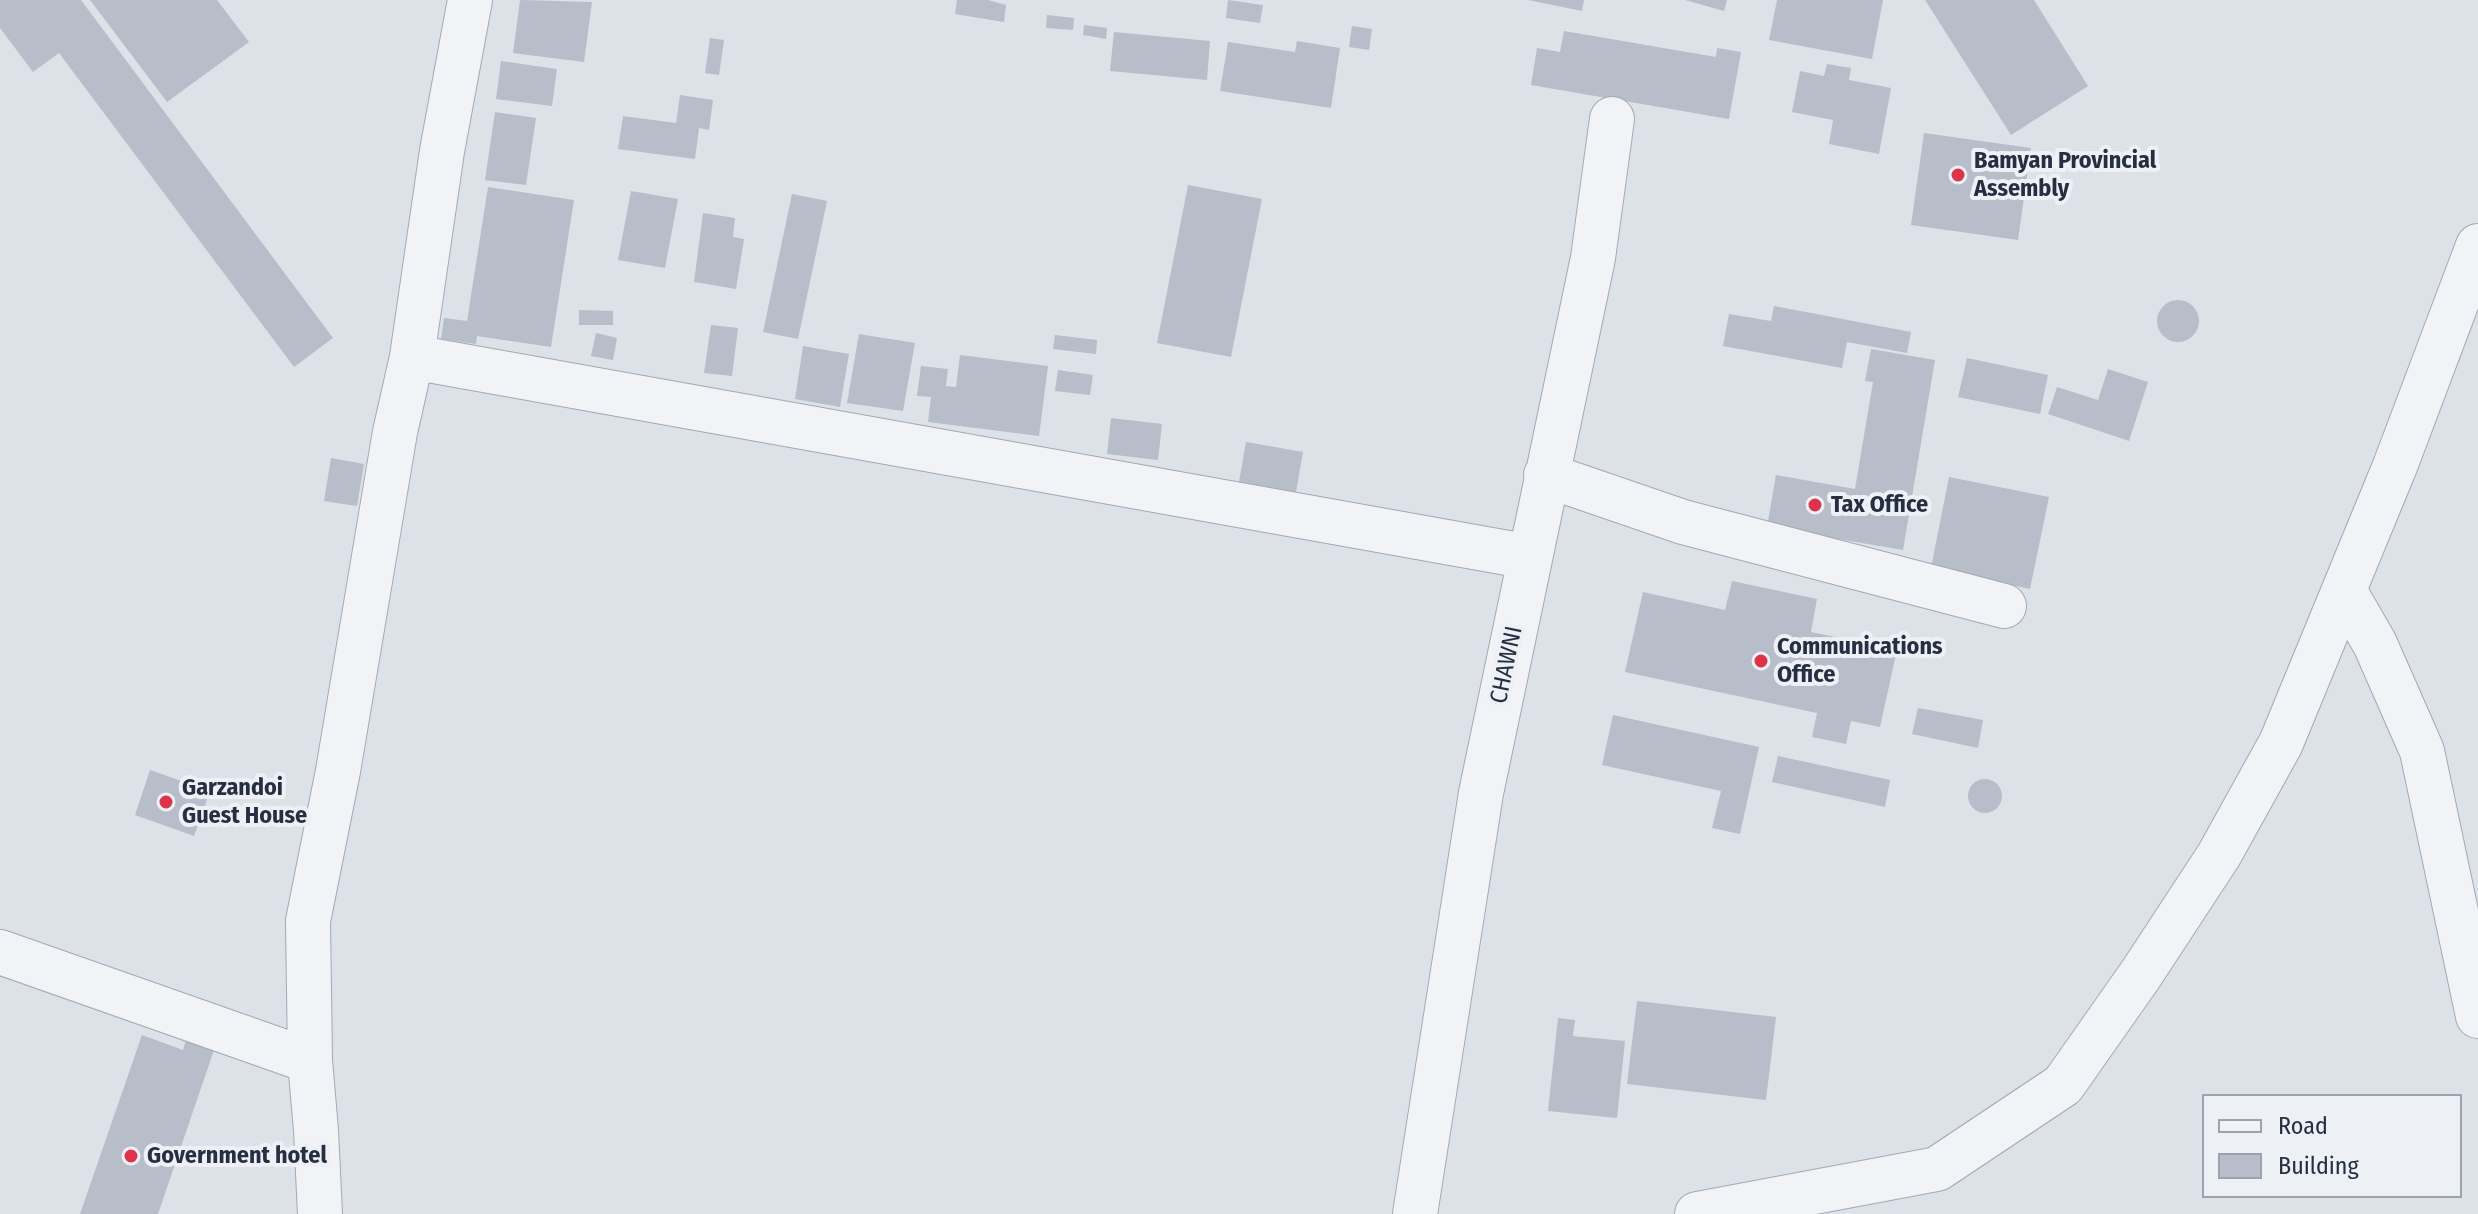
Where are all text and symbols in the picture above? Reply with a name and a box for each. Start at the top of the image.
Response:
place label: Bamyan Provincial Assembly [1974,147,2156,203]
marker: Bamyan Provincial Assembly [1949,166,1967,184]
place label: Tax Office [1831,491,1928,519]
marker: Tax Office [1806,496,1824,514]
street label: CHAWNI [1485,624,1529,706]
place label: Communications Office [1777,633,1943,689]
marker: Communications Office [1752,652,1770,670]
place label: Garzandoi Guest House [182,774,307,830]
marker: Garzandoi Guest House [157,793,175,811]
legend [2202,1094,2462,1198]
text: Road [2278,1112,2328,1140]
place label: Government hotel [147,1142,327,1170]
marker: Government hotel [122,1147,140,1165]
text: Building [2278,1152,2359,1180]

